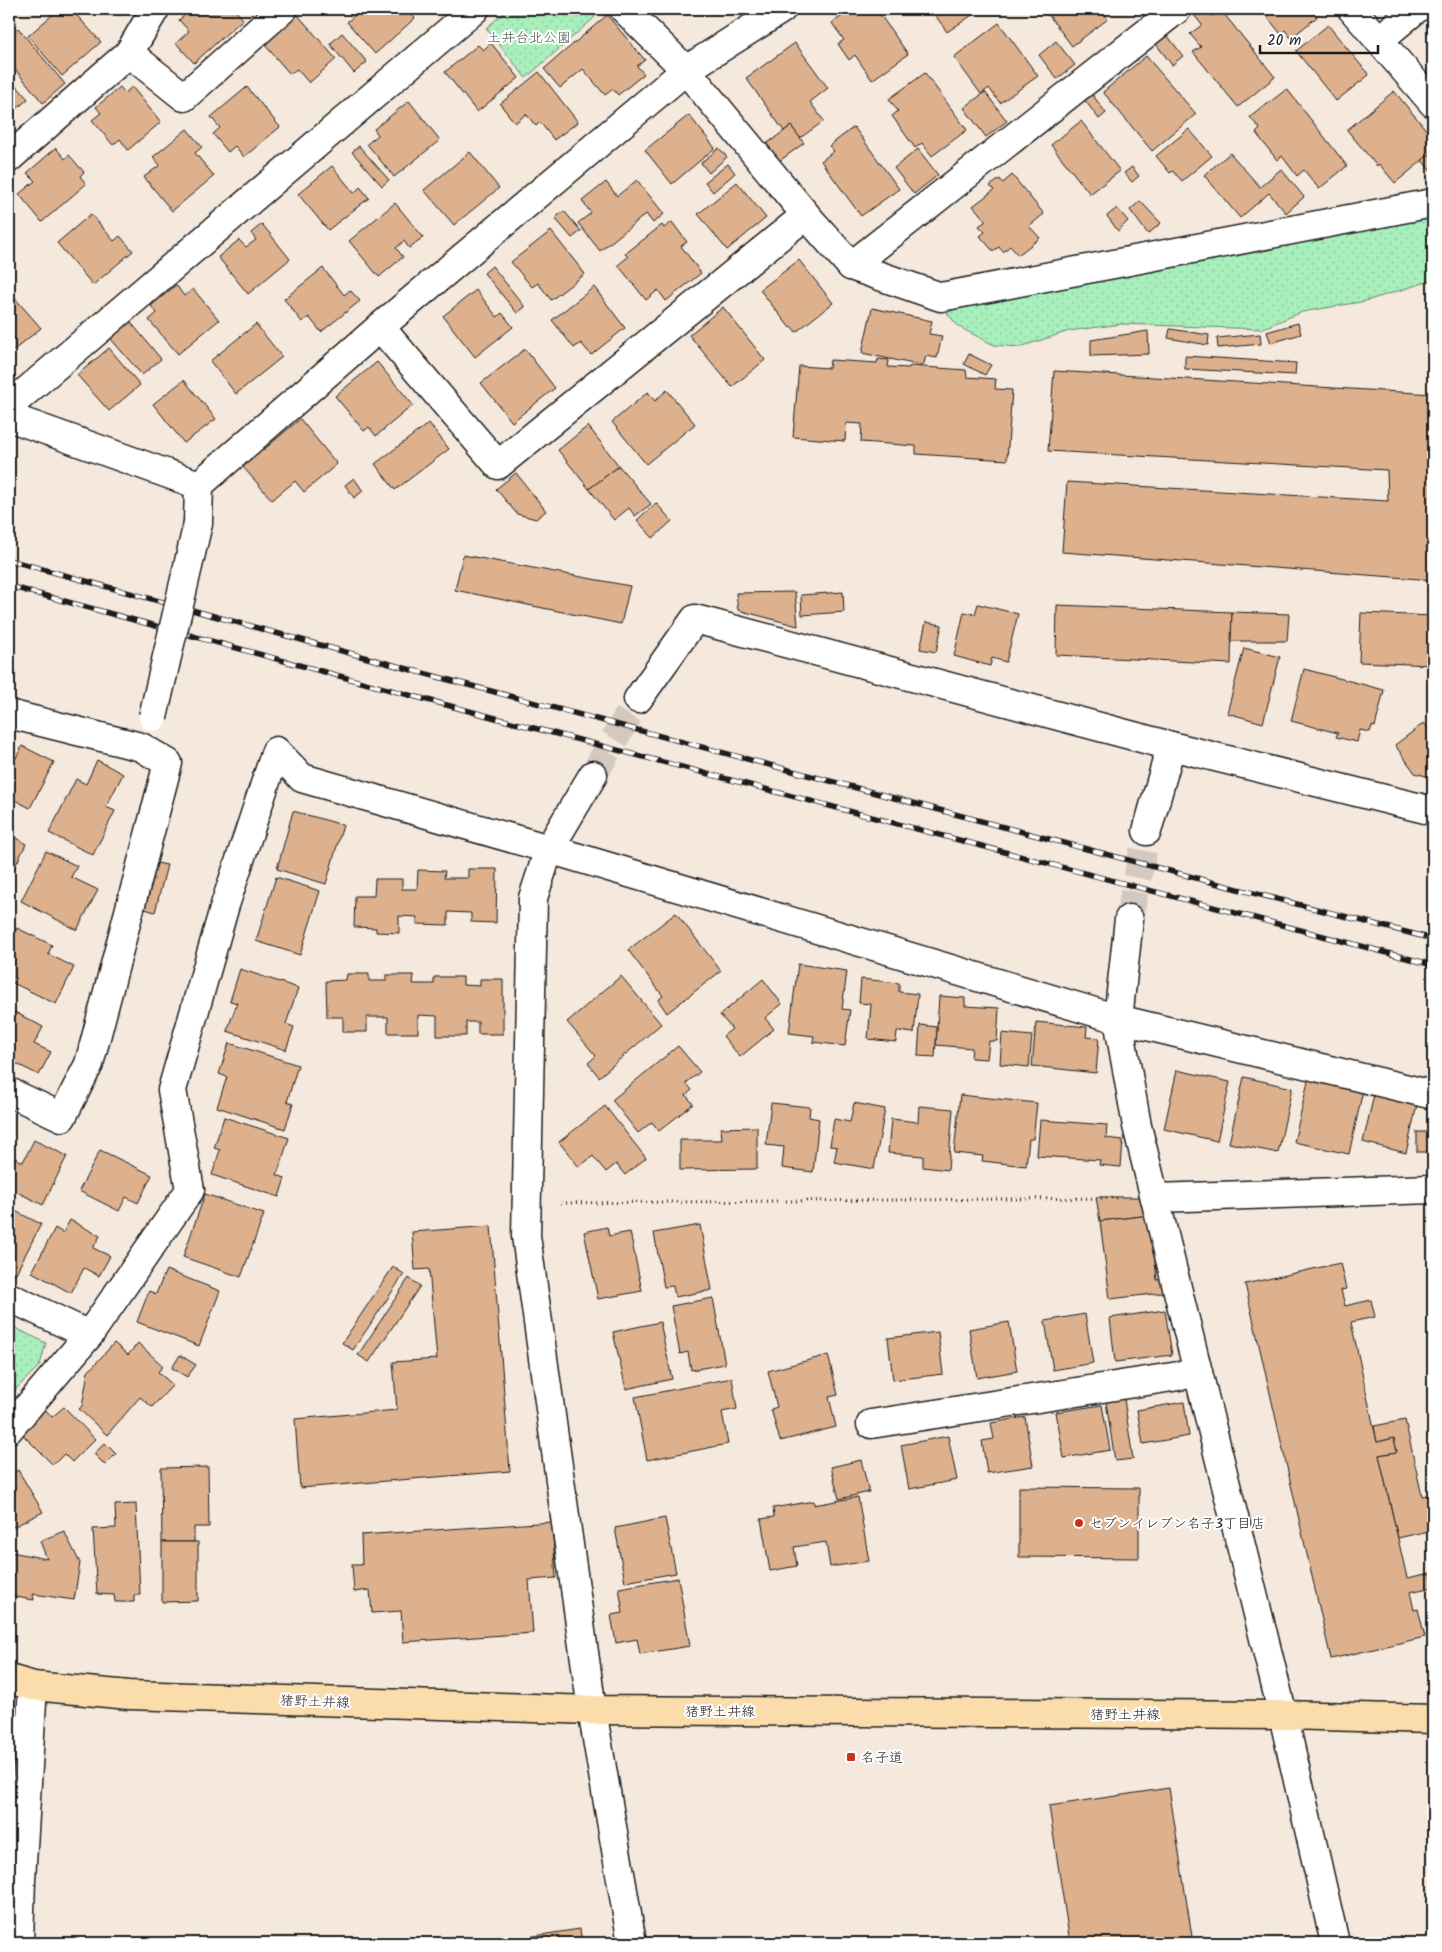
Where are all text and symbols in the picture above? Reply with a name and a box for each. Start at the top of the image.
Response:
scale bar [1260,22,1377,54]
park label: 土井台北公園 [487,27,571,49]
text: 20 m [1267,29,1301,53]
place label: セブンイレブン名子3丁目店 [1089,1513,1265,1535]
marker: セブンイレブン名子3丁目店 [1073,1517,1085,1529]
street label: 猪野土井線 [280,1690,350,1714]
street label: 猪野土井線 [685,1701,755,1723]
street label: 猪野土井線 [1090,1704,1160,1726]
place label: 名子道 [861,1747,903,1769]
marker: 名子道 [845,1751,857,1763]

